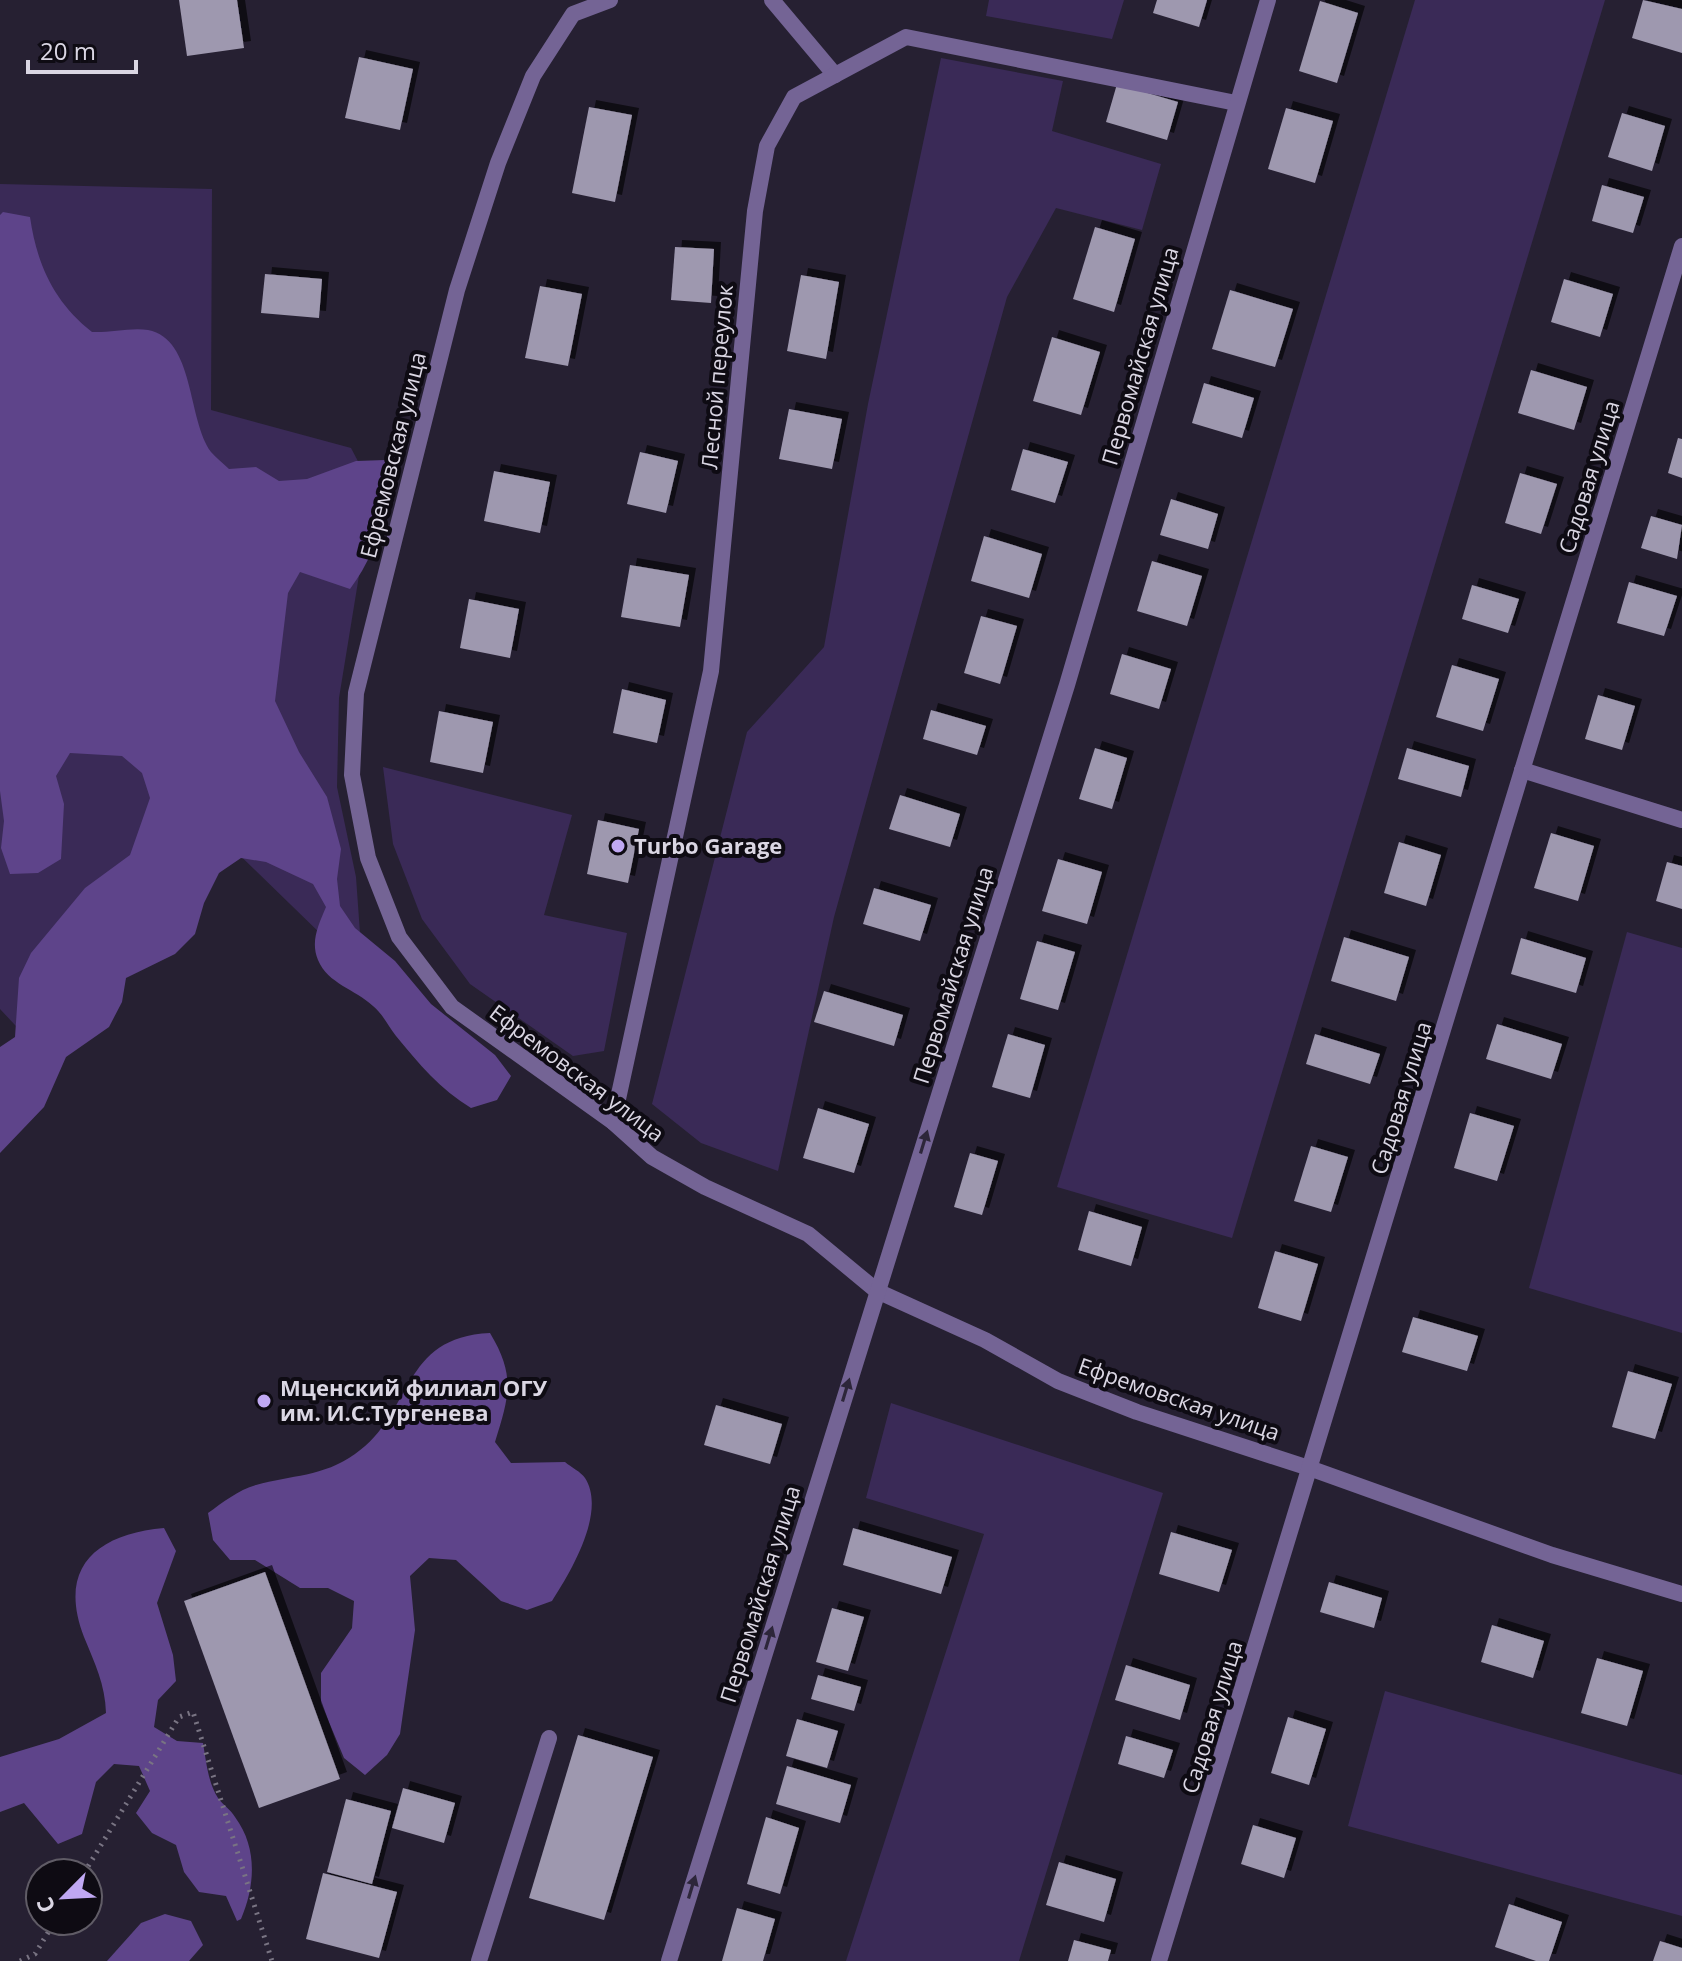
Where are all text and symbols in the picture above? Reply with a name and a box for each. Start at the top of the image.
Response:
scale bar [28,24,136,74]
text: 20 m [40,34,96,67]
street label: Первомайская улица [1094,243,1185,468]
street label: Лесной переулок [693,283,739,470]
street label: Ефремовская улица [352,349,432,561]
street label: Садовая улица [1551,397,1626,557]
place label: Turbo Garage [634,830,782,860]
marker: Turbo Garage [609,837,627,855]
street label: Первомайская улица [905,862,999,1087]
street label: Ефремовская улица [484,997,671,1148]
street label: Садовая улица [1363,1018,1438,1178]
one-way arrow [918,1129,931,1153]
street label: Ефремовская улица [1074,1349,1284,1447]
place label: Мценский филиал ОГУ им. И.С.Тургенева [280,1372,548,1427]
one-way arrow [840,1378,853,1402]
marker: Мценский филиал ОГУ им. И.С.Тургенева [255,1392,273,1410]
street label: Первомайская улица [712,1481,806,1706]
one-way arrow [763,1626,776,1650]
street label: Садовая улица [1174,1637,1249,1797]
north arrow [24,1857,104,1937]
one-way arrow [686,1874,699,1898]
text: С [28,1893,61,1918]

